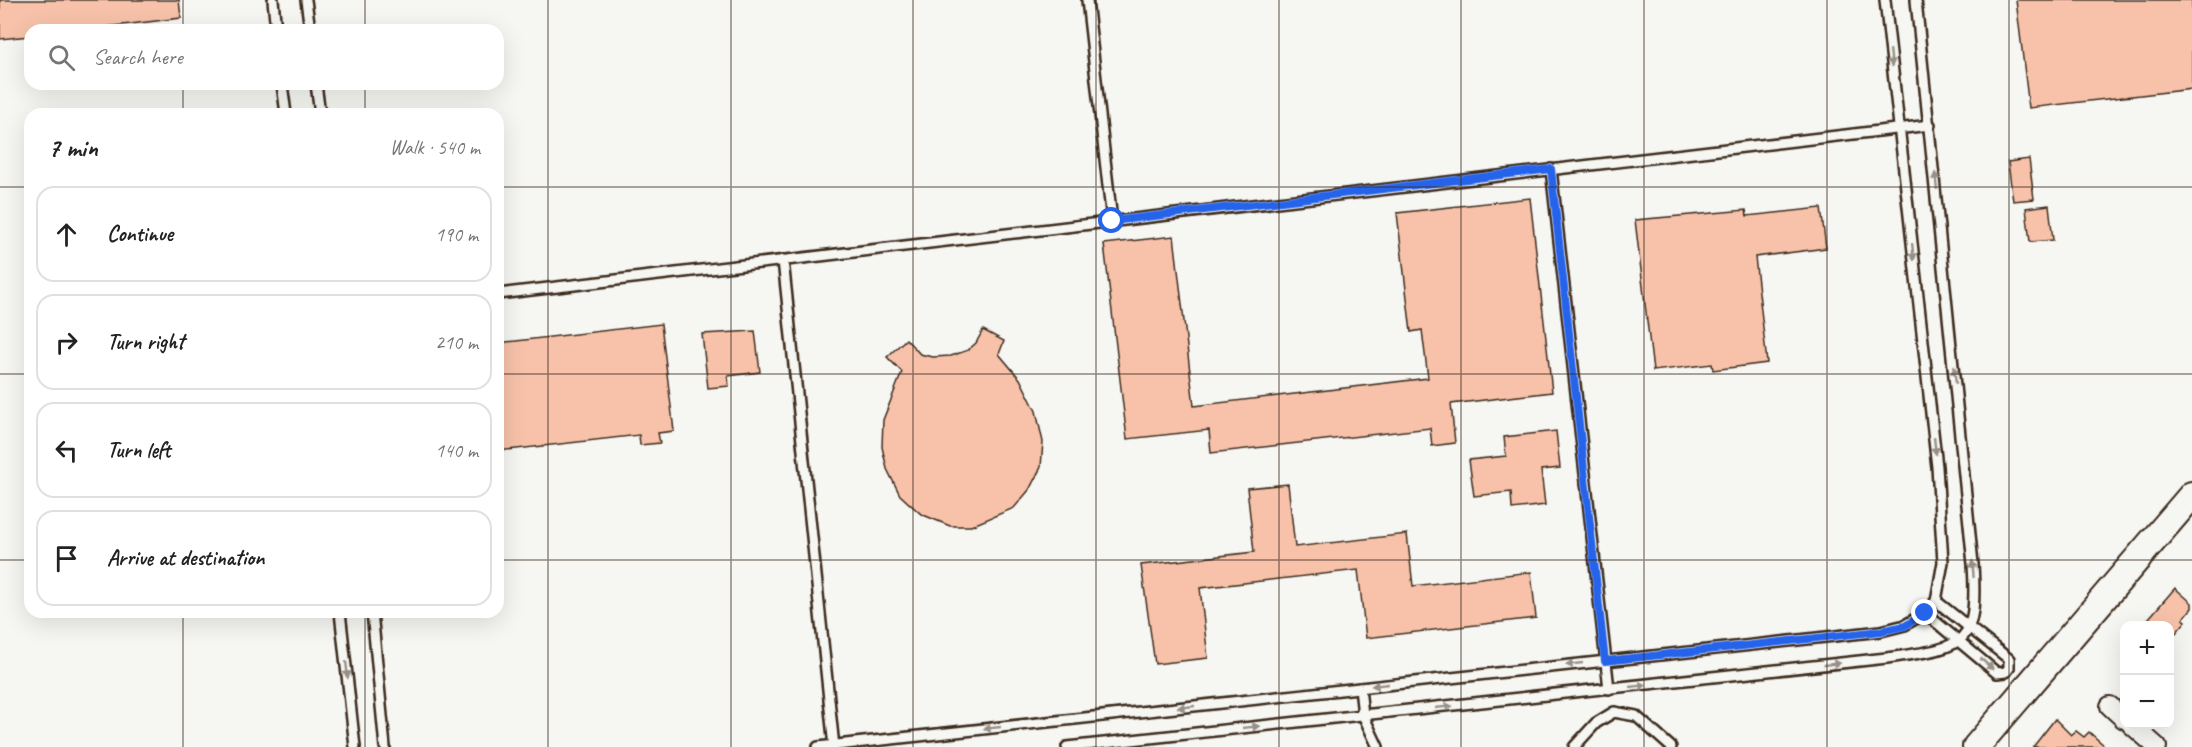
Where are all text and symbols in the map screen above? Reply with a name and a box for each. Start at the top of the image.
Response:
search box [24,24,504,90]
icon: search [45,41,78,74]
text: Search here [93,43,183,71]
one-way arrow [1886,49,1896,68]
text: 7 min [48,131,98,164]
text: Walk · 540 m [390,135,480,160]
one-way arrow [1931,171,1941,190]
route start [1098,207,1124,233]
icon: ahead [50,218,83,251]
text: Continue [107,220,173,248]
text: 190 m [435,222,478,247]
one-way arrow [1908,242,1918,261]
icon: right [50,326,83,359]
text: Turn right [107,328,184,356]
text: 210 m [435,330,478,355]
one-way arrow [1950,365,1960,384]
icon: left [50,434,83,467]
text: Turn left [107,436,171,464]
one-way arrow [1930,436,1940,455]
text: 140 m [435,438,478,463]
icon: arrive [50,542,83,575]
text: Arrive at destination [107,544,264,572]
one-way arrow [1969,559,1978,578]
route end [1911,599,1937,625]
map controls [2120,621,2174,729]
button: + [2120,621,2174,675]
one-way arrow [1979,657,1994,670]
one-way arrow [1564,659,1583,669]
one-way arrow [1823,659,1842,669]
one-way arrow [342,661,351,680]
button: − [2120,675,2174,729]
one-way arrow [1370,681,1389,690]
one-way arrow [1629,681,1648,691]
one-way arrow [1177,702,1196,711]
one-way arrow [1435,702,1454,712]
one-way arrow [983,723,1002,733]
one-way arrow [1241,723,1260,732]

